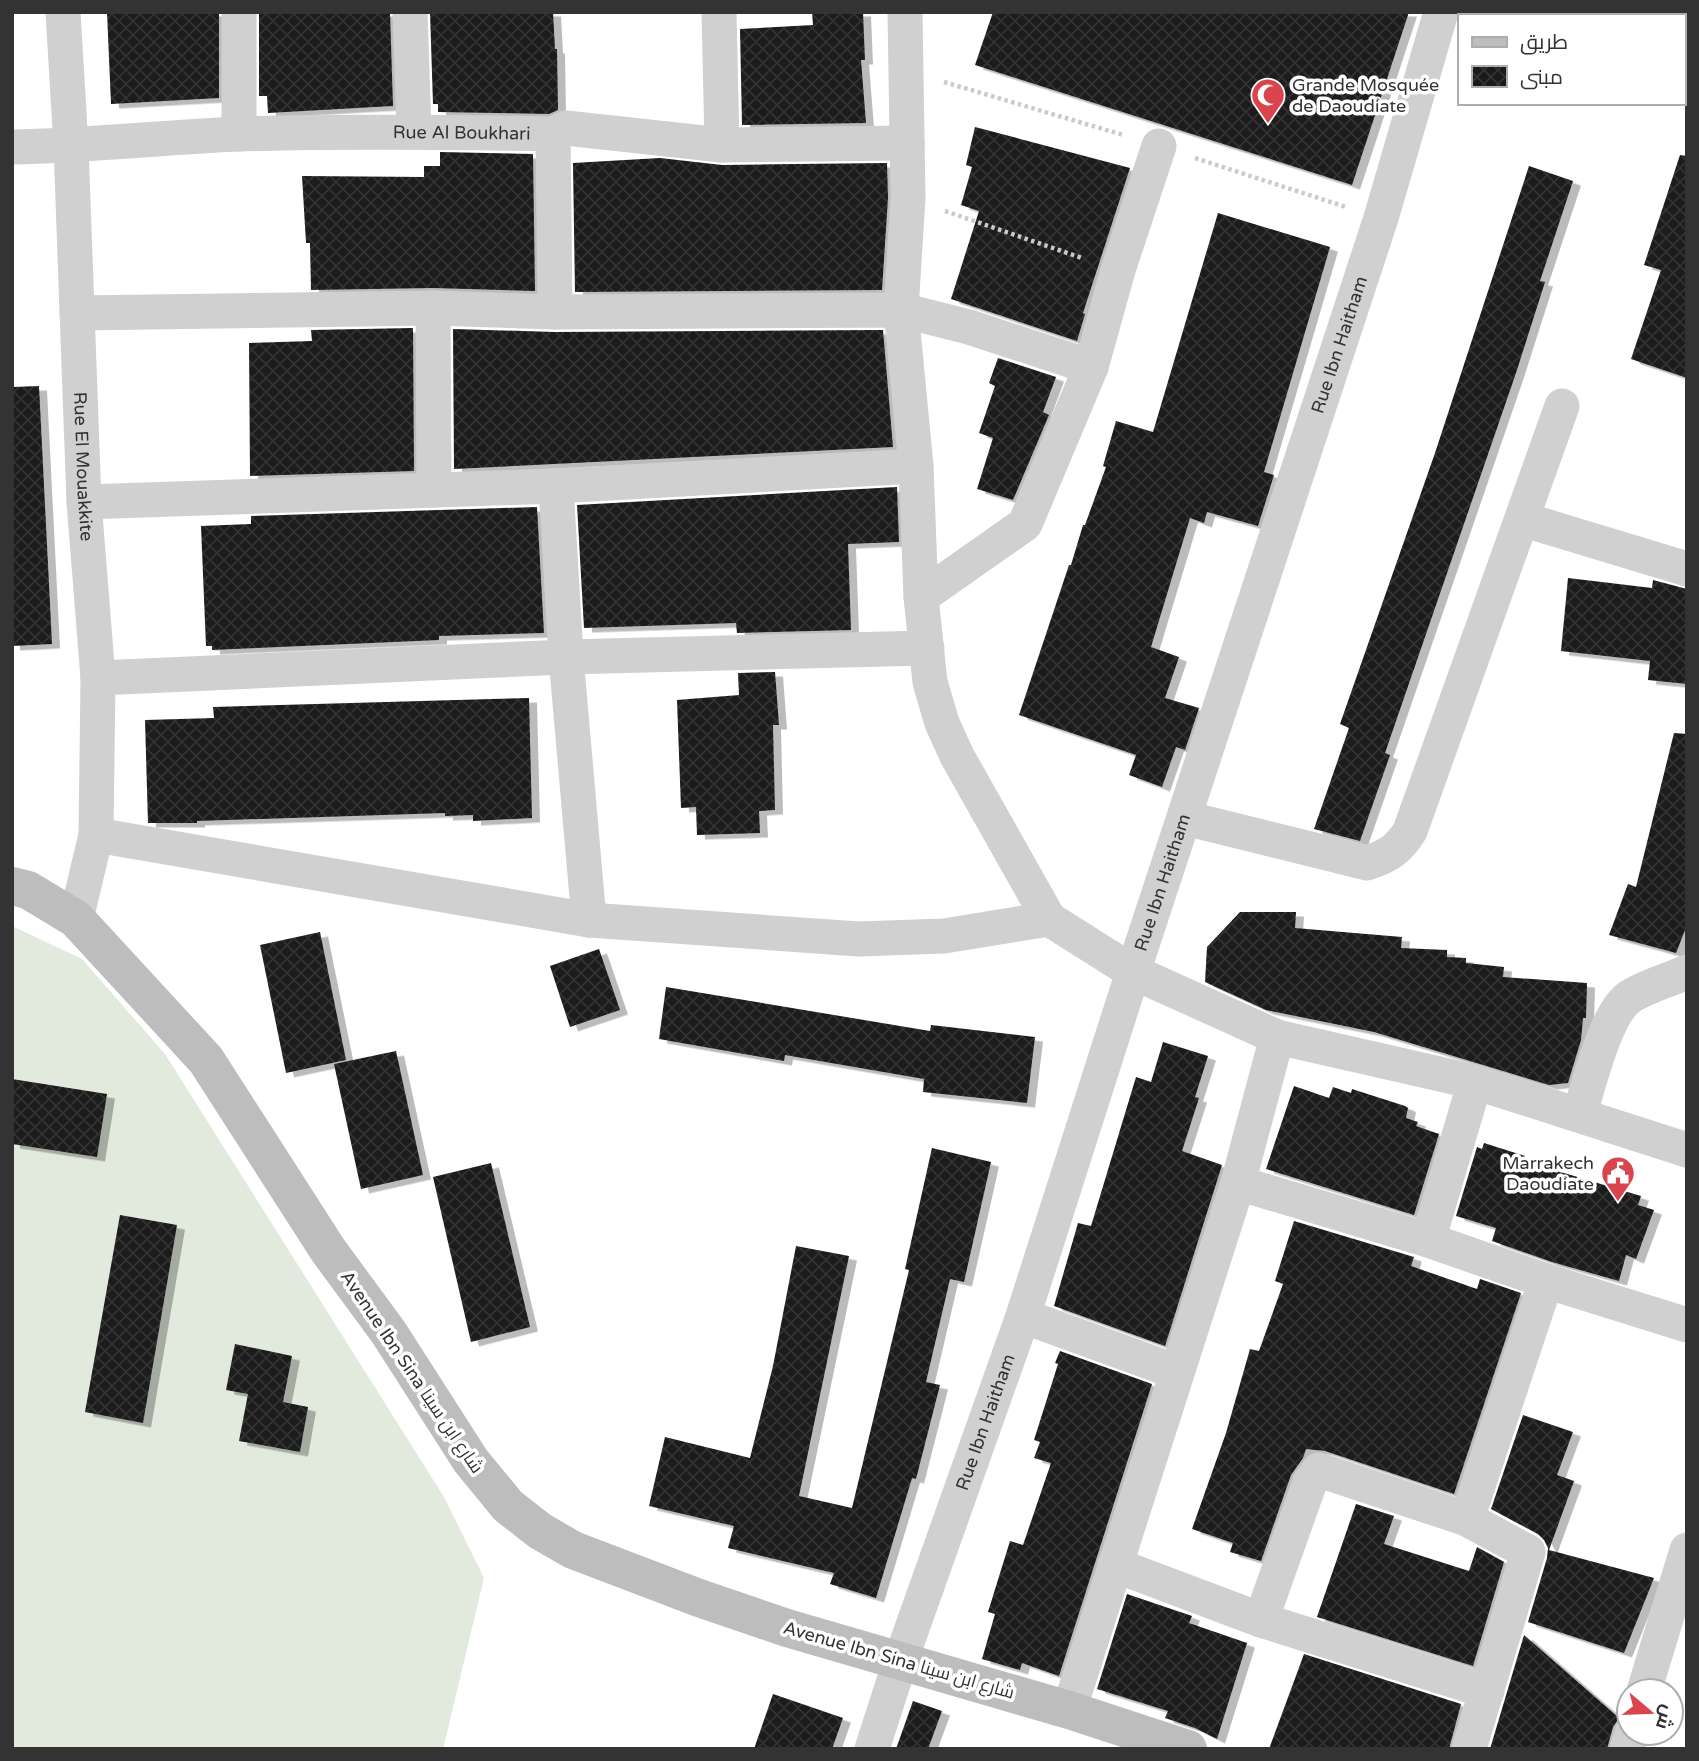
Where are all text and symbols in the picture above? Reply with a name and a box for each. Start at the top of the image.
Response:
legend [1458,14,1685,105]
text: طريق [1520,30,1568,55]
text: مبنى [1520,65,1563,90]
place label: Grande Mosquée de Daoudiate [1292,74,1439,117]
mosque icon: Grande Mosquée de Daoudiate [1249,76,1287,125]
street label: Rue Al Boukhari [393,121,531,145]
street label: Rue Ibn Haitham [1306,273,1372,416]
street label: Rue El Mouakkite [69,391,98,542]
street label: Rue Ibn Haitham [1130,811,1195,954]
place label: Marrakech Daoudiate [1502,1152,1594,1195]
public building icon: Marrakech Daoudiate [1599,1154,1637,1203]
street label: Avenue Ibn Sina شارع ابن سينا [335,1267,488,1478]
street label: Rue Ibn Haitham [951,1351,1020,1493]
street label: Avenue Ibn Sina شارع ابن سينا [781,1616,1017,1705]
north arrow [1615,1677,1685,1747]
text: ش [1651,1702,1679,1732]

